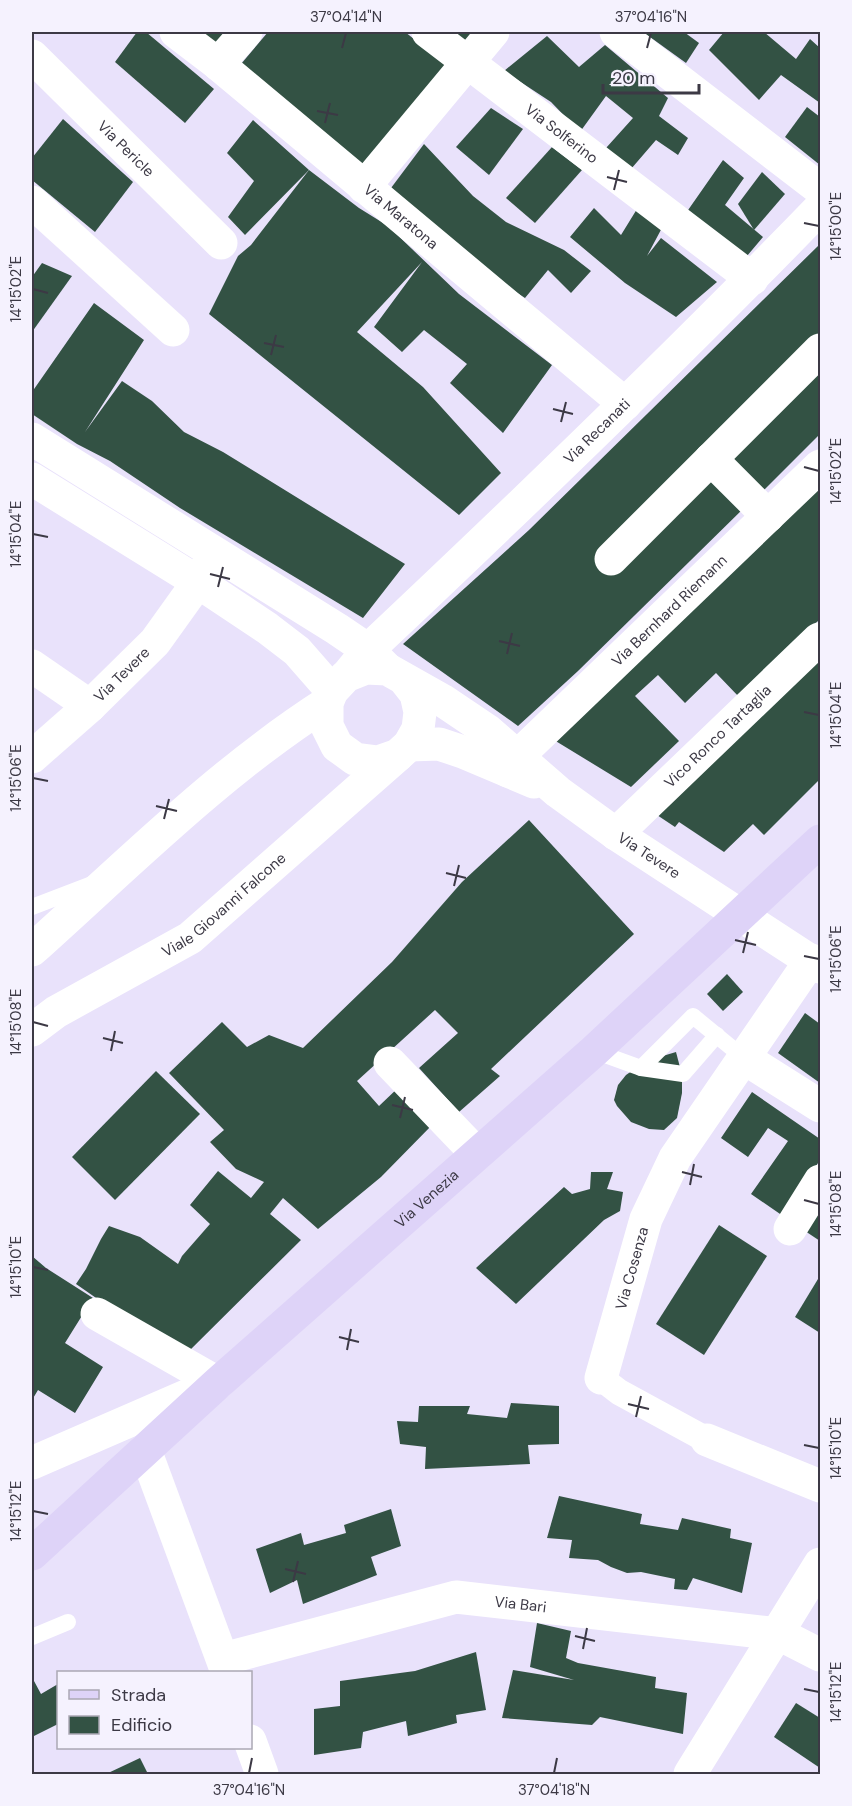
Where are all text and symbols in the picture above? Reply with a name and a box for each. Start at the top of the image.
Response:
text: 37°04'14"N [310,7,382,27]
text: 37°04'16"N [615,7,687,27]
scale bar [603,57,699,95]
text: 20 m [612,66,655,90]
street label: Via Solferino [521,100,602,168]
street label: Via Pericle [93,116,159,181]
street label: Via Maratona [359,180,442,254]
text: 14°15'00"E [826,192,846,260]
text: 14°15'02"E [6,256,26,322]
street label: Via Recanati [559,394,635,468]
text: 14°15'02"E [826,438,846,504]
text: 14°15'04"E [6,500,26,568]
street label: Via Bernhard Riemann [607,550,732,671]
street label: Via Tevere [90,643,154,707]
street label: Vico Ronco Tartaglia [660,680,776,792]
text: 14°15'04"E [826,681,846,749]
text: 14°15'06"E [6,744,26,812]
street label: Via Tevere [614,828,684,883]
street label: Viale Giovanni Falcone [158,848,290,962]
text: 14°15'06"E [826,925,846,993]
text: 14°15'08"E [6,988,26,1056]
street label: Via Venezia [390,1165,463,1232]
text: 14°15'08"E [826,1170,846,1238]
street label: Via Cosenza [611,1225,653,1312]
text: 14°15'10"E [6,1236,26,1298]
text: 14°15'10"E [826,1417,846,1479]
text: 14°15'12"E [6,1480,26,1542]
street label: Via Bari [493,1591,548,1617]
text: 14°15'12"E [826,1661,846,1723]
legend [57,1671,252,1749]
text: Strada [111,1683,166,1707]
text: Edificio [111,1713,172,1737]
text: 37°04'16"N [213,1780,285,1800]
text: 37°04'18"N [518,1780,590,1800]

